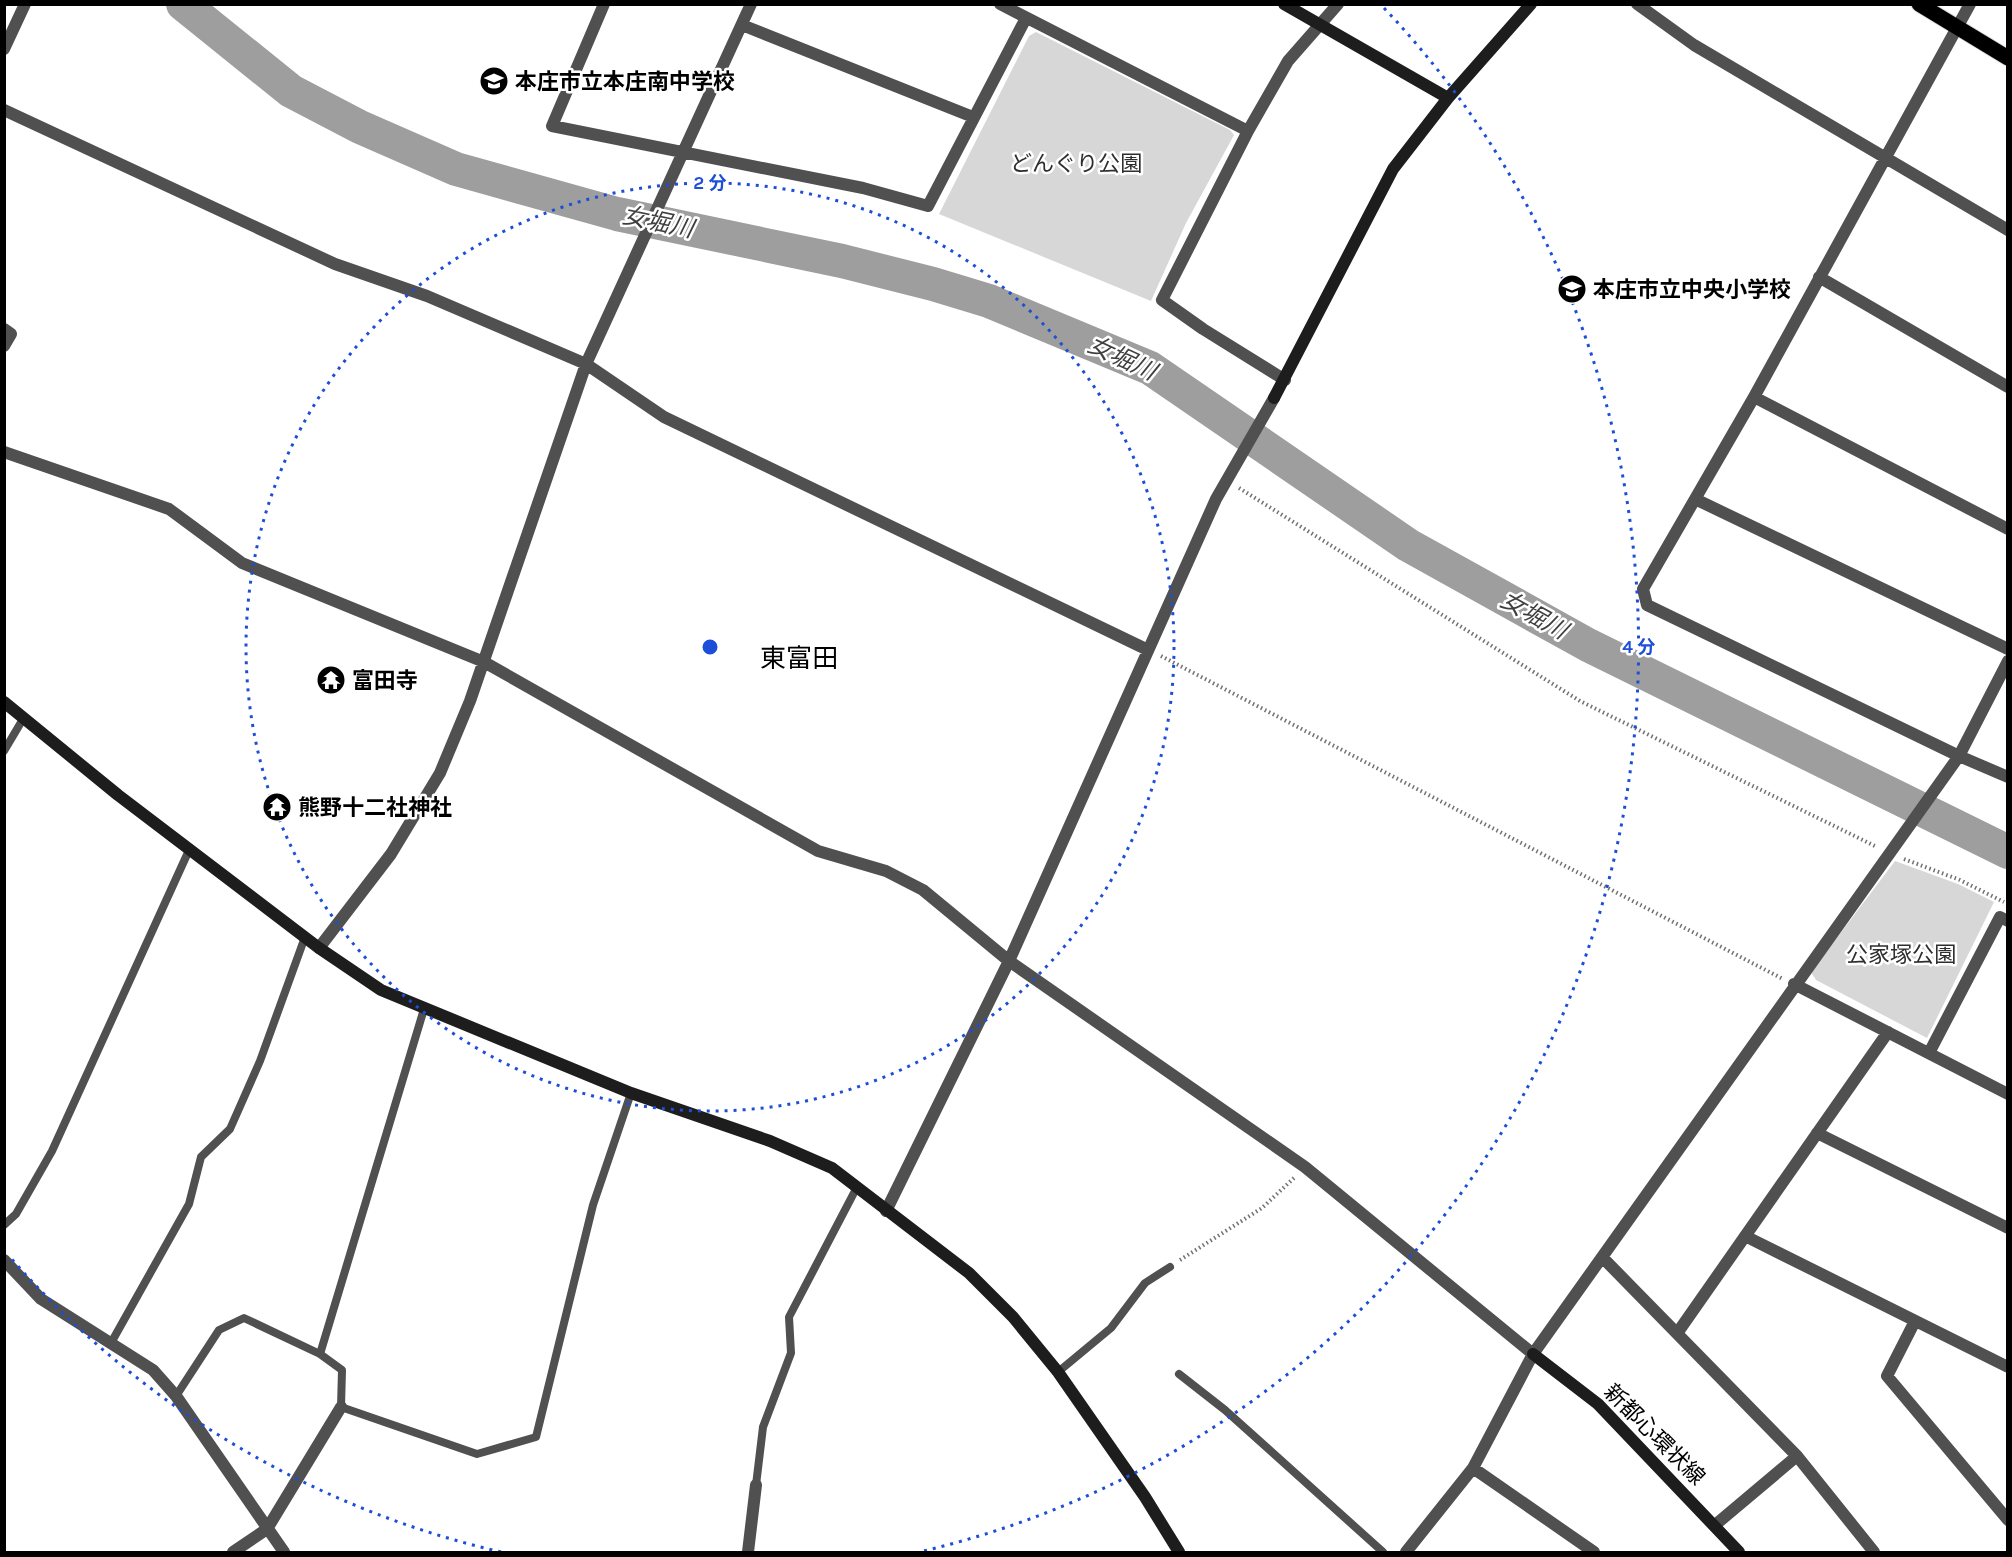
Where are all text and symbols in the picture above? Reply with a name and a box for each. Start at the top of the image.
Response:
school or university icon: 本庄市立本庄南中学校 [478,65,510,97]
place label: 本庄市立本庄南中学校 [515,69,735,95]
park label: どんぐり公園 [1010,151,1142,177]
text: 2 分 [693,172,727,194]
water label: 女堀川 [620,201,699,244]
school or university icon: 本庄市立中央小学校 [1556,273,1588,305]
place label: 本庄市立中央小学校 [1593,277,1791,303]
water label: 女堀川 [1083,330,1163,387]
water label: 女堀川 [1496,585,1575,646]
text: 4 分 [1622,636,1656,658]
centre of rings [700,637,720,657]
district label: 東富田 [760,643,838,674]
temple icon: 富田寺 [315,664,347,696]
place label: 富田寺 [352,668,418,694]
temple icon: 熊野十二社神社 [261,791,293,823]
place label: 熊野十二社神社 [298,795,452,821]
park label: 公家塚公園 [1846,942,1956,968]
street label: 新都心環状線 [1598,1379,1710,1491]

